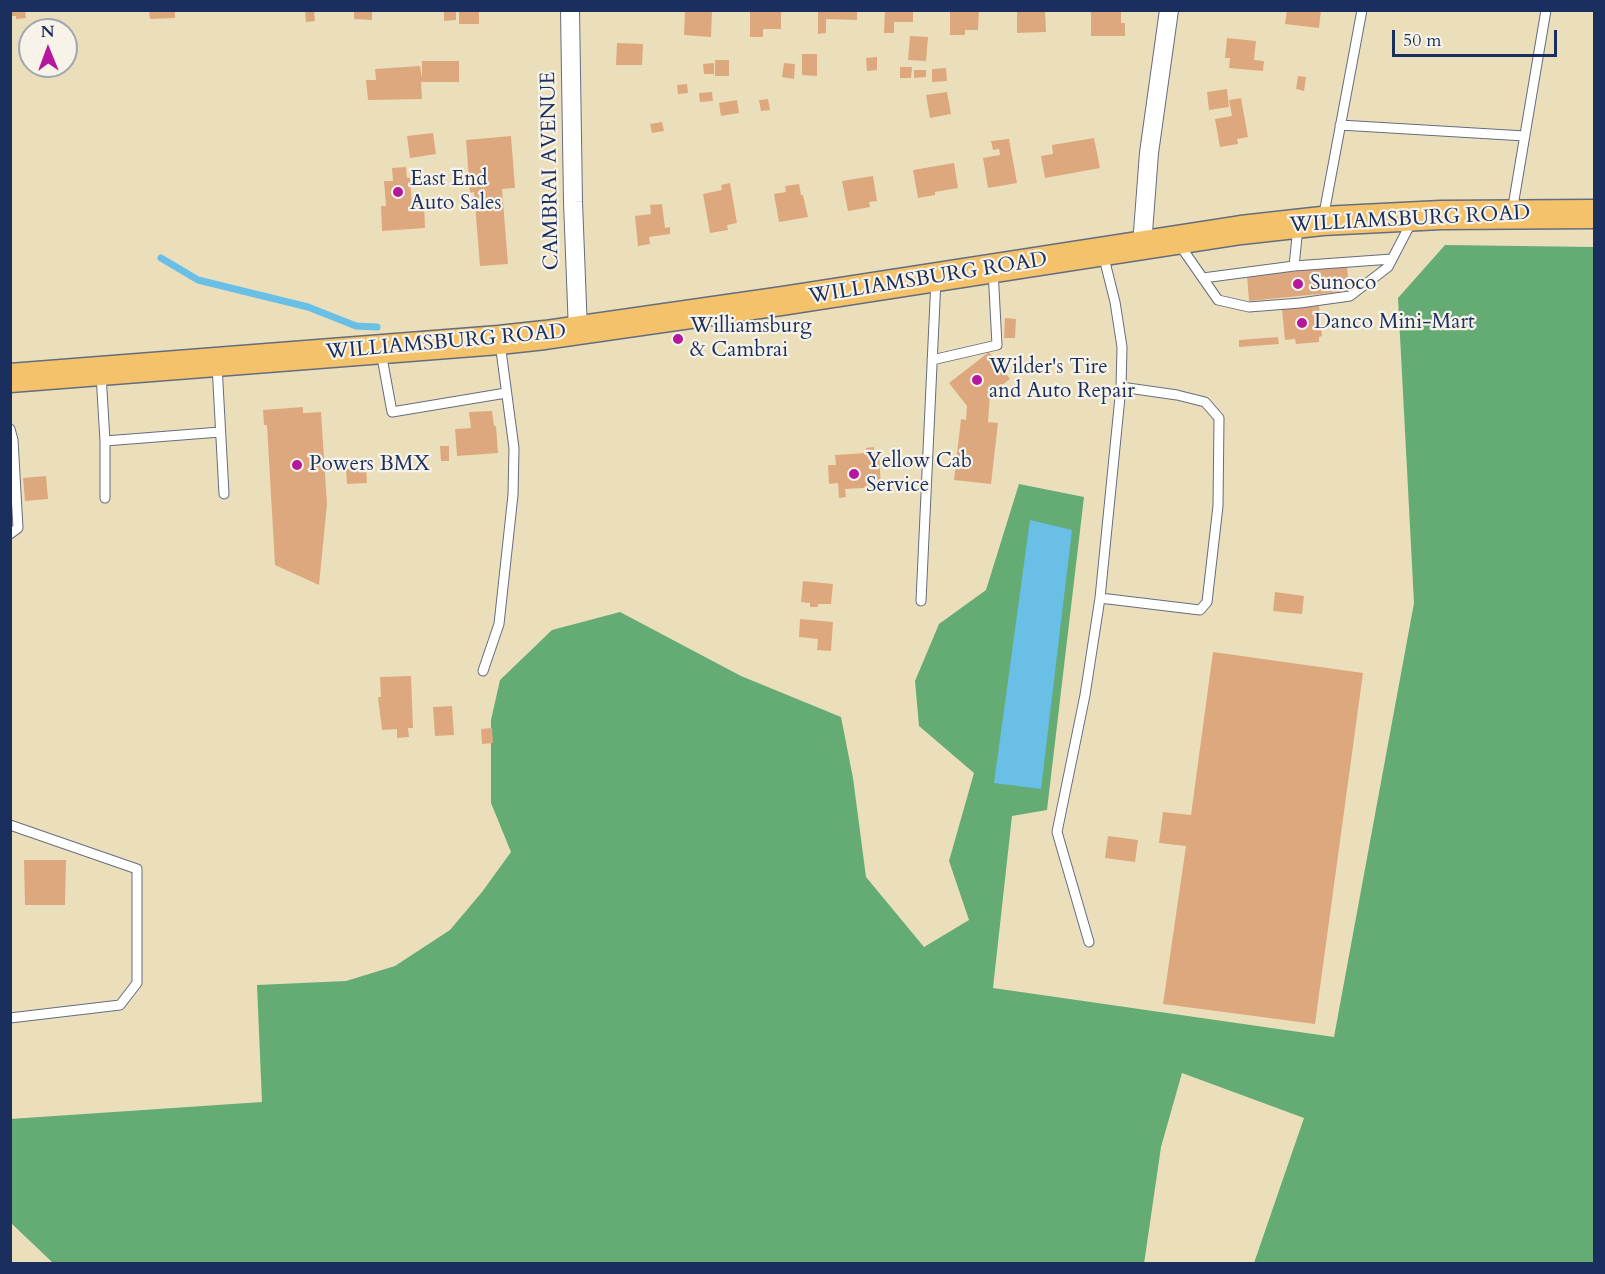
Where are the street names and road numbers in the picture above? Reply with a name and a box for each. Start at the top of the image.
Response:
street label: CAMBRAI AVENUE [537,71,565,271]
street label: WILLIAMSBURG ROAD [1289,201,1531,239]
street label: WILLIAMSBURG ROAD [807,248,1049,310]
street label: WILLIAMSBURG ROAD [325,320,567,366]

